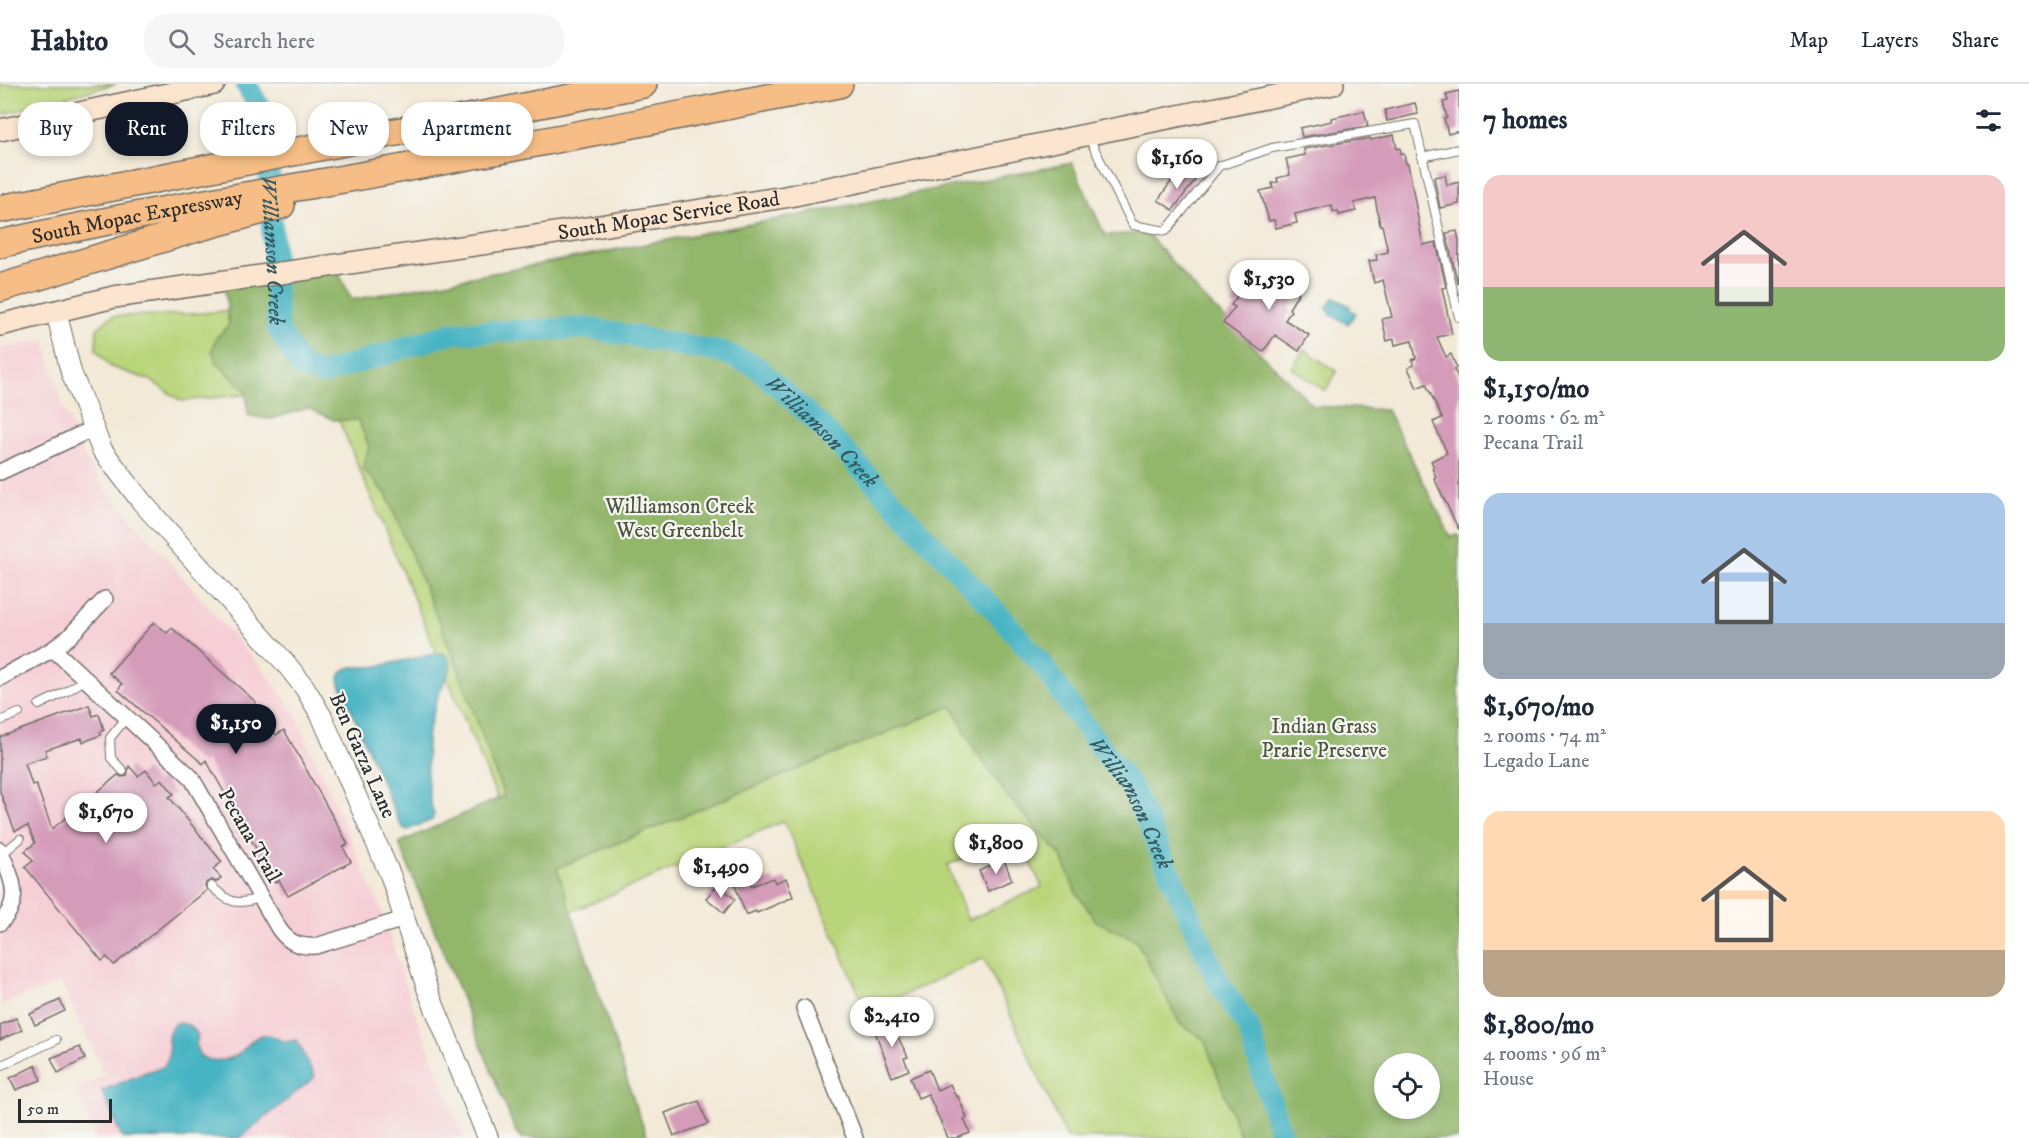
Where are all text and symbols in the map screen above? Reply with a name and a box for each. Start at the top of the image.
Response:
search box [144,14,564,68]
text: Habito [30,24,108,59]
icon: search [165,25,198,58]
text: Search here [213,28,315,55]
text: Map [1789,28,1828,54]
text: Layers [1861,28,1919,54]
text: Share [1952,28,1999,54]
chip: Buy [18,102,93,156]
chip: Rent [105,102,188,156]
chip: Filters [200,102,296,156]
chip: New [308,102,389,156]
chip: Apartment [401,102,533,156]
text: 7 homes [1483,104,1567,137]
icon: filters [1972,104,2005,137]
pin: $1,160 [1128,139,1226,190]
text: $1,160 [1151,146,1203,171]
water label: Williamson Creek [254,175,290,327]
street label: South Mopac Expressway [30,185,246,250]
street label: South Mopac Service Road [556,186,782,246]
icon: home [1690,214,1798,322]
pin: $1,530 [1220,260,1318,311]
text: $1,530 [1243,267,1295,292]
water label: Williamson Creek [759,369,884,494]
text: $1,150/mo [1483,373,1589,406]
text: 2 rooms · 62 m² [1483,406,1605,431]
text: Pecana Trail [1483,431,1583,456]
park label: Williamson Creek West Greenbelt [604,494,755,544]
icon: home [1690,532,1798,640]
street label: Ben Garza Lane [323,688,402,823]
text: $1,670/mo [1483,691,1594,724]
pin: $1,150 [187,704,285,755]
text: $1,150 [210,711,262,736]
park label: Indian Grass Prarie Preserve [1261,714,1387,764]
text: 2 rooms · 74 m² [1483,724,1606,749]
water label: Williamson Creek [1082,731,1179,874]
text: Legado Lane [1483,749,1590,774]
street label: Pecana Trail [212,783,287,888]
pin: $1,670 [57,793,155,844]
text: $1,670 [78,800,134,825]
pin: $1,800 [947,824,1045,875]
text: $1,800 [968,831,1024,856]
pin: $1,490 [672,848,770,899]
icon: home [1690,850,1798,958]
text: $1,490 [693,855,749,880]
pin: $2,410 [843,997,941,1048]
text: $2,410 [864,1004,920,1029]
text: $1,800/mo [1483,1009,1594,1042]
text: 4 rooms · 96 m² [1483,1042,1606,1067]
map controls [1374,1053,1440,1119]
button: locate [1374,1053,1440,1119]
text: House [1483,1067,1534,1092]
scale bar [18,1096,112,1124]
text: 50 m [27,1099,59,1119]

